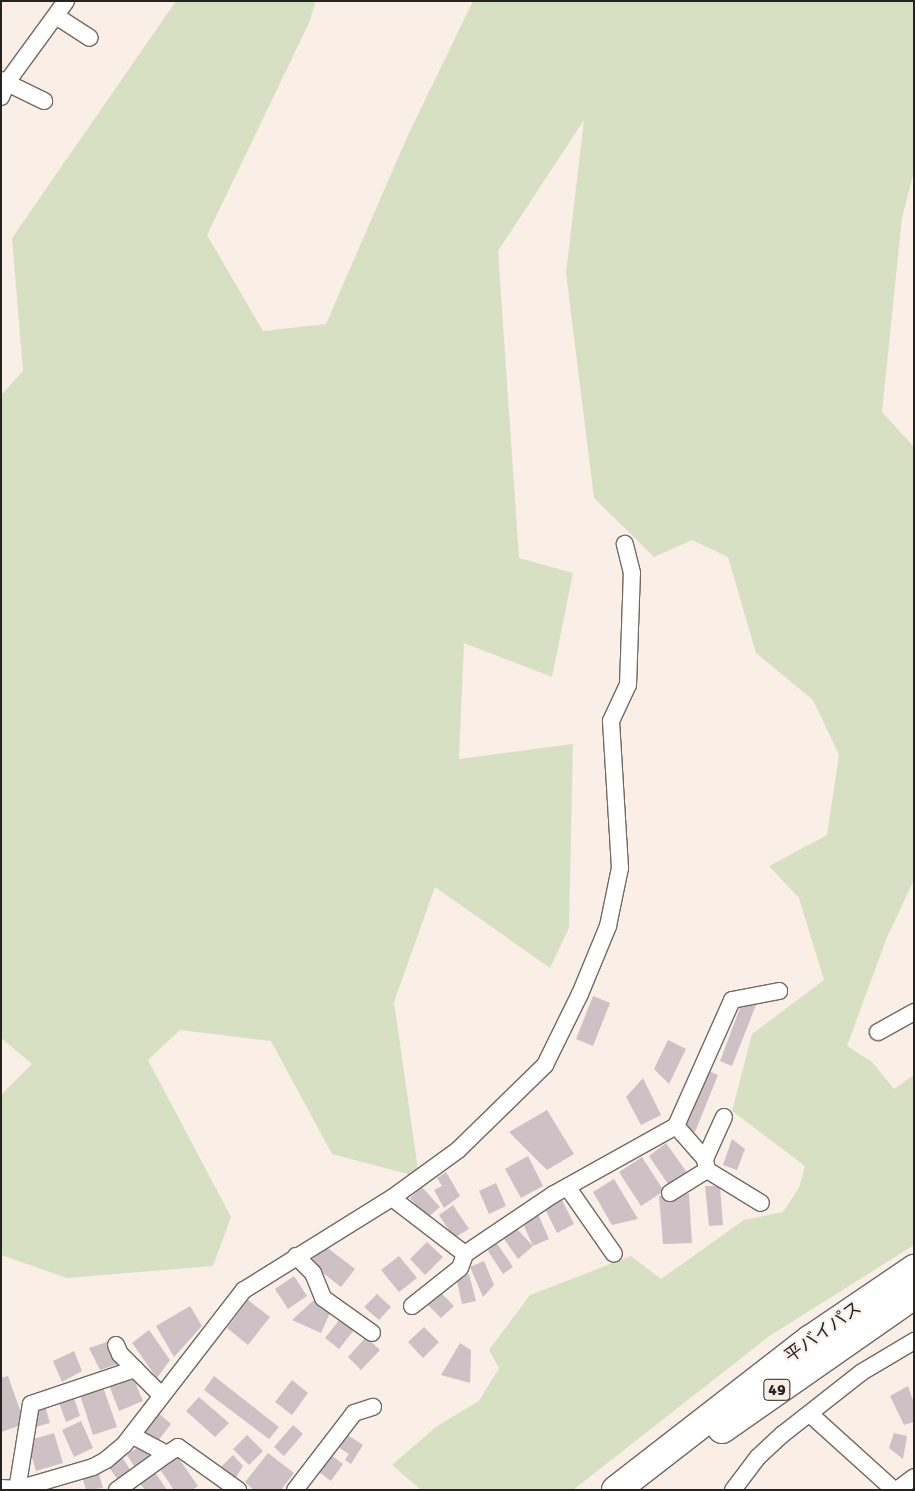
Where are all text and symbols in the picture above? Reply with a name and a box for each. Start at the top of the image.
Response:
street label: 平バイパス [780,1297,866,1367]
road number: 49 [763,1376,791,1404]

